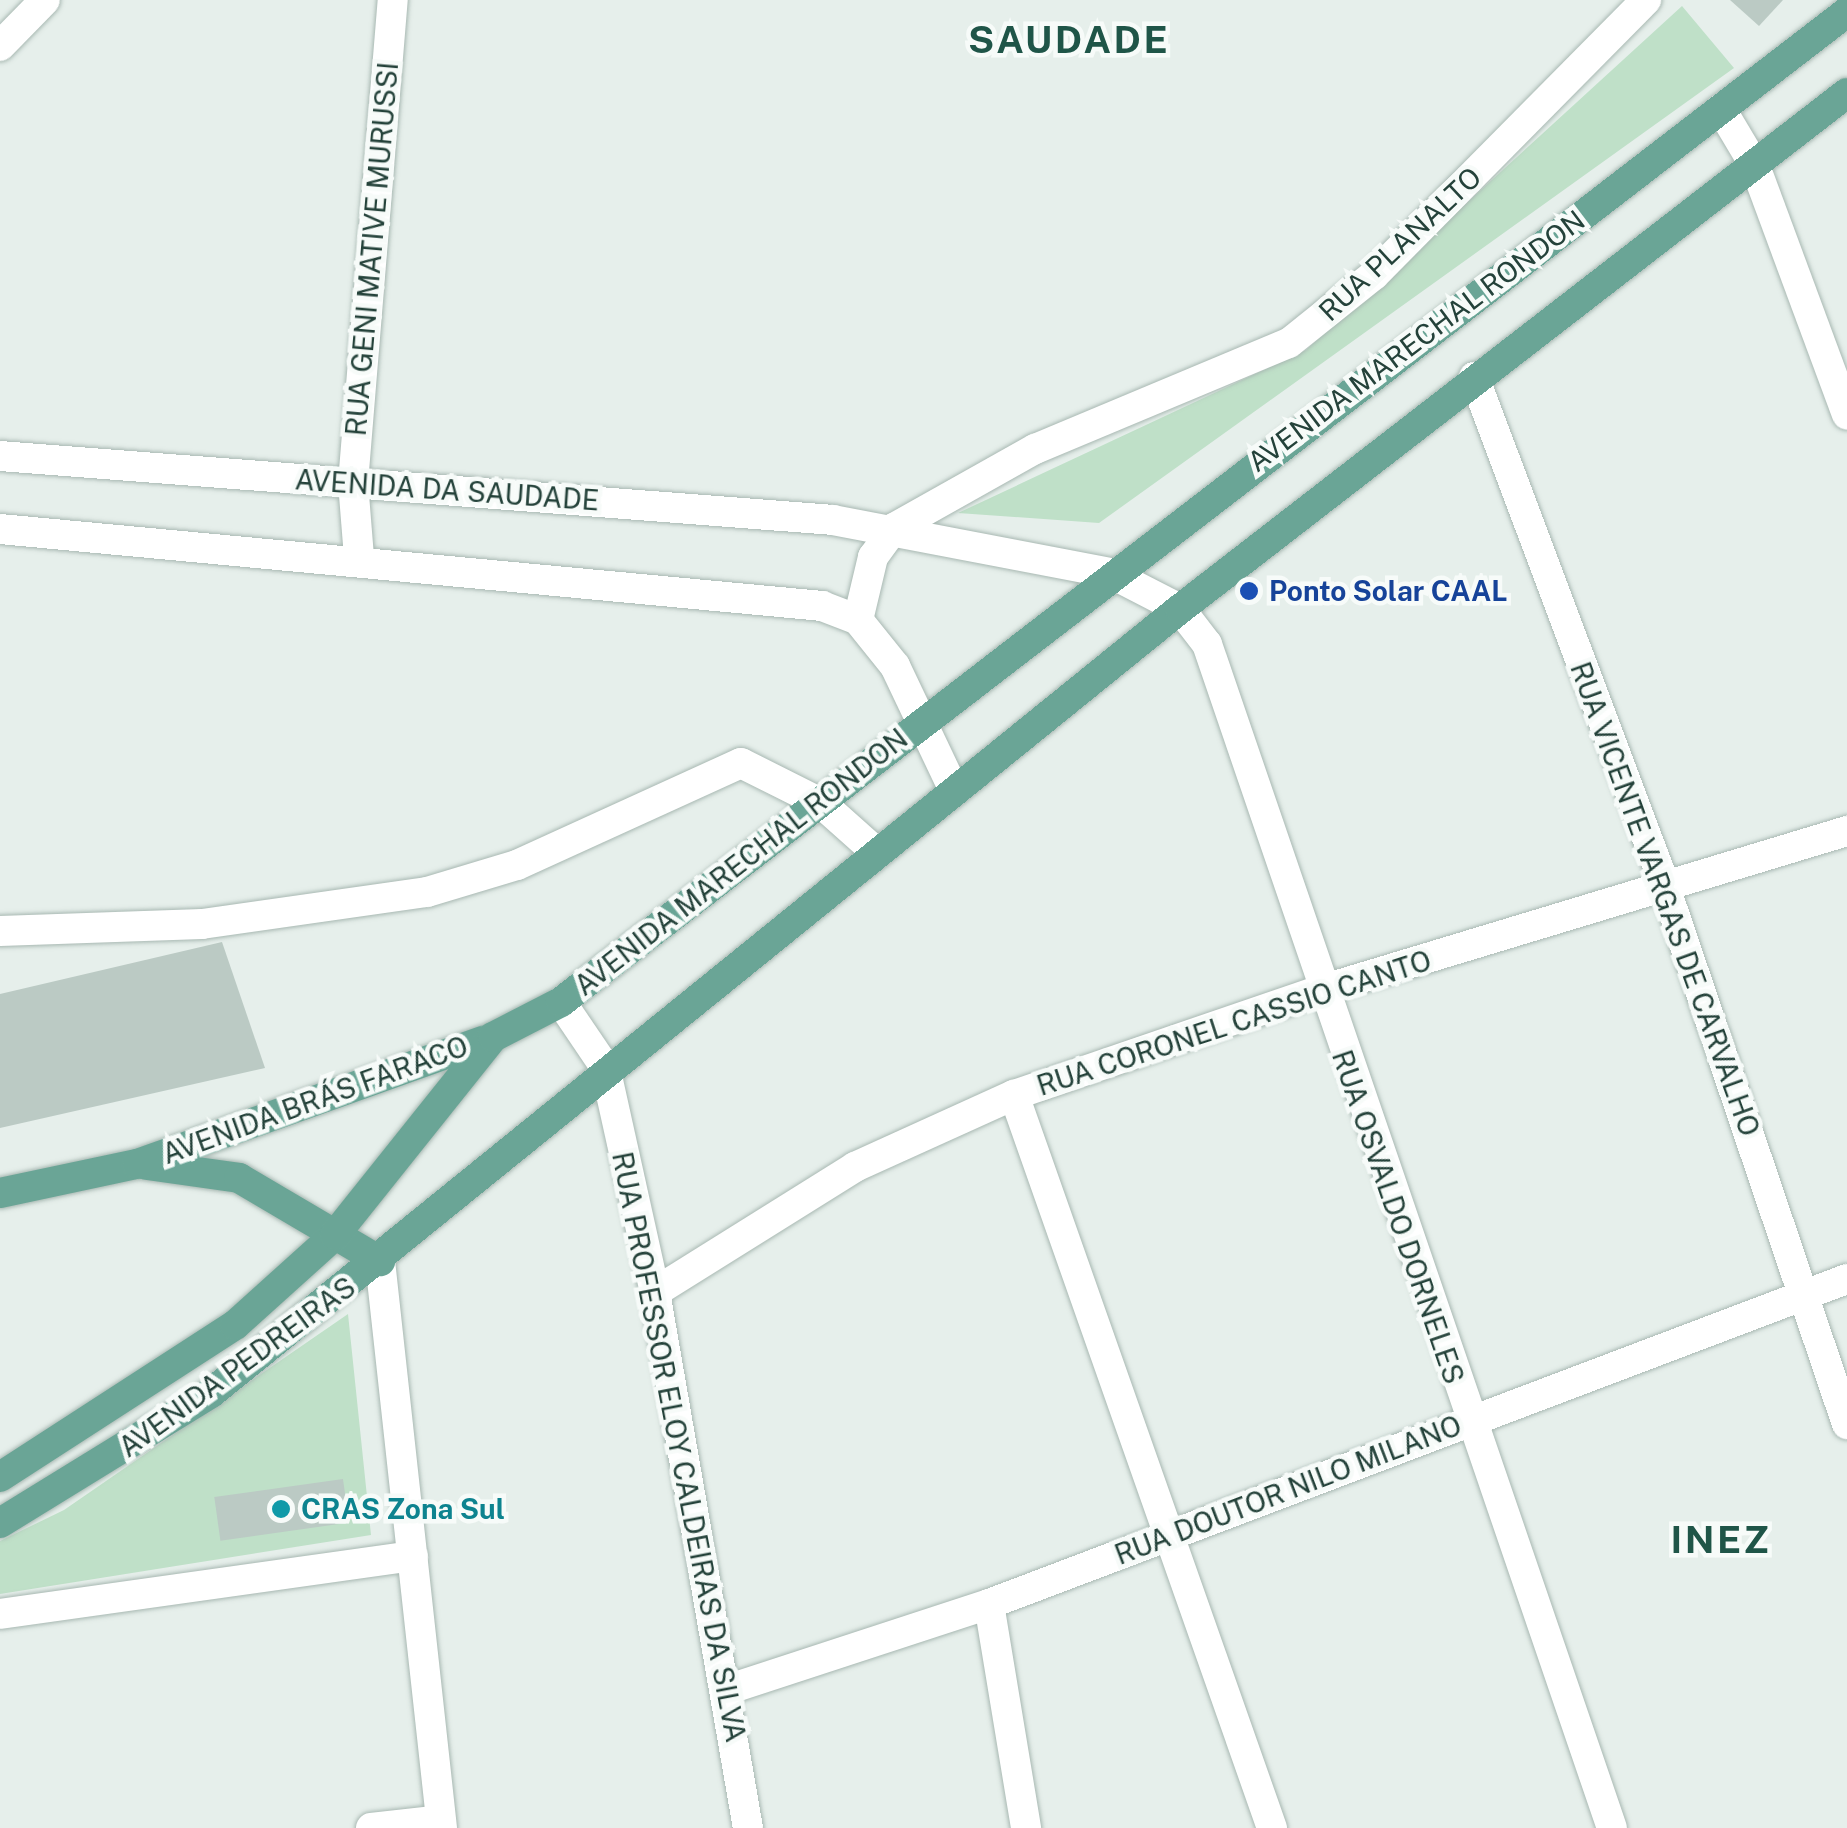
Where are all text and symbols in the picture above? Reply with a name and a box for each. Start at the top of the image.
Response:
district label: SAUDADE [968,17,1170,63]
street label: RUA GENI MATIVE MURUSSI [339,61,405,437]
street label: RUA PLANALTO [1312,160,1488,328]
street label: AVENIDA MARECHAL RONDON [1241,203,1591,479]
street label: AVENIDA DA SAUDADE [294,463,600,517]
place label: Ponto Solar CAAL [1269,574,1508,608]
marker: Ponto Solar CAAL [1238,580,1260,602]
street label: RUA VICENTE VARGAS DE CARVALHO [1563,657,1767,1141]
street label: AVENIDA MARECHAL RONDON [568,722,914,1002]
street label: RUA CORONEL CASSIO CANTO [1033,943,1435,1103]
street label: AVENIDA BRÁS FARACO [158,1029,472,1171]
street label: RUA OSVALDO DORNELES [1325,1046,1471,1388]
street label: RUA PROFESSOR ELOY CALDEIRAS DA SILVA [605,1149,753,1745]
street label: AVENIDA PEDREIRAS [112,1270,362,1464]
street label: RUA DOUTOR NILO MILANO [1110,1408,1466,1572]
place label: CRAS Zona Sul [301,1492,505,1526]
marker: CRAS Zona Sul [270,1498,292,1520]
district label: INEZ [1671,1517,1771,1563]

